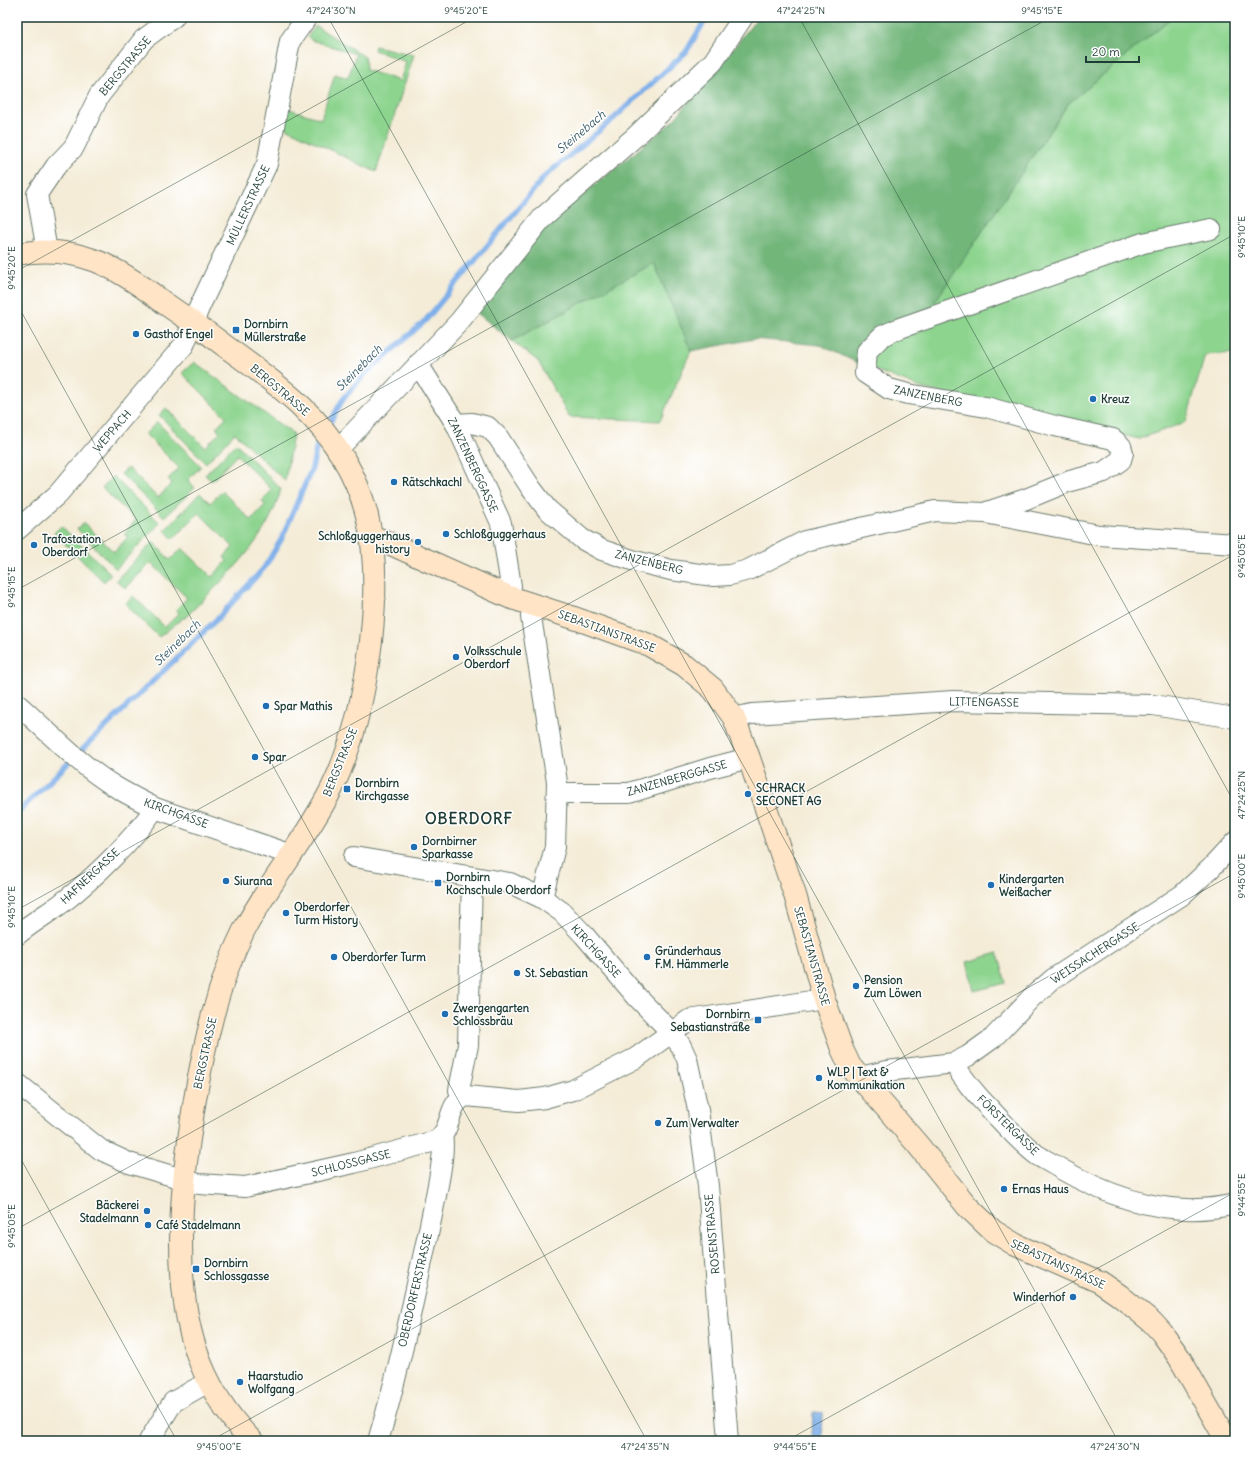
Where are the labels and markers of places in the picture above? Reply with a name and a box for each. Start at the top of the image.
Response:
place label: Dornbirn Müllerstraße [244,317,306,344]
marker: Dornbirn Müllerstraße [231,325,241,335]
place label: Gasthof Engel [144,327,213,342]
marker: Gasthof Engel [131,329,141,339]
place label: Kreuz [1101,392,1130,406]
marker: Kreuz [1088,394,1098,404]
place label: Rätschkachl [402,475,462,489]
marker: Rätschkachl [389,477,399,487]
place label: Schloßguggerhaus [454,527,546,542]
place label: Schloßguggerhaus history [318,529,410,557]
marker: Schloßguggerhaus [441,529,451,539]
place label: Trafostation Oberdorf [42,532,102,559]
marker: Schloßguggerhaus history [413,537,423,547]
marker: Trafostation Oberdorf [29,540,39,550]
place label: Volksschule Oberdorf [464,644,521,671]
marker: Volksschule Oberdorf [451,652,461,662]
place label: Spar Mathis [274,699,332,714]
marker: Spar Mathis [261,701,271,711]
place label: Spar [263,750,287,765]
marker: Spar [250,752,260,762]
place label: Dornbirn Kirchgasse [355,776,409,804]
place label: SCHRACK SECONET AG [756,781,821,808]
marker: Dornbirn Kirchgasse [342,784,352,794]
marker: SCHRACK SECONET AG [743,789,753,799]
place label: Dornbirner Sparkasse [422,834,477,862]
marker: Dornbirner Sparkasse [409,842,419,852]
place label: Dornbirn Kochschule Oberdorf [446,870,551,897]
place label: Kindergarten Weißacher [999,872,1065,899]
place label: Siurana [234,874,273,888]
marker: Siurana [221,876,231,886]
marker: Dornbirn Kochschule Oberdorf [433,878,443,888]
marker: Kindergarten Weißacher [986,880,996,890]
place label: Oberdorfer Turm History [294,900,358,928]
marker: Oberdorfer Turm History [281,908,291,918]
place label: Gründerhaus F.M. Hämmerle [655,944,729,971]
place label: Oberdorfer Turm [342,950,426,964]
marker: Oberdorfer Turm [329,952,339,962]
marker: Gründerhaus F.M. Hämmerle [642,952,652,962]
place label: St. Sebastian [525,966,588,980]
marker: St. Sebastian [512,968,522,978]
place label: Pension Zum Löwen [864,973,922,1000]
marker: Pension Zum Löwen [851,981,861,991]
place label: Zwergengarten Schlossbräu [453,1001,530,1028]
place label: Dornbirn Sebastianstraße [671,1007,751,1034]
marker: Zwergengarten Schlossbräu [440,1009,450,1019]
marker: Dornbirn Sebastianstraße [753,1015,763,1025]
place label: WLP | Text & Kommunikation [827,1065,906,1092]
marker: WLP | Text & Kommunikation [814,1073,824,1083]
place label: Zum Verwalter [666,1116,739,1130]
marker: Zum Verwalter [653,1118,663,1128]
place label: Ernas Haus [1012,1182,1069,1196]
marker: Ernas Haus [999,1184,1009,1194]
place label: Bäckerei Stadelmann [80,1198,140,1225]
marker: Bäckerei Stadelmann [142,1206,152,1216]
place label: Café Stadelmann [156,1218,241,1232]
marker: Café Stadelmann [143,1220,153,1230]
place label: Dornbirn Schlossgasse [204,1256,269,1284]
marker: Dornbirn Schlossgasse [191,1264,201,1274]
place label: Winderhof [1013,1290,1065,1304]
marker: Winderhof [1068,1292,1078,1302]
place label: Haarstudio Wolfgang [248,1369,303,1397]
marker: Haarstudio Wolfgang [235,1377,245,1387]

